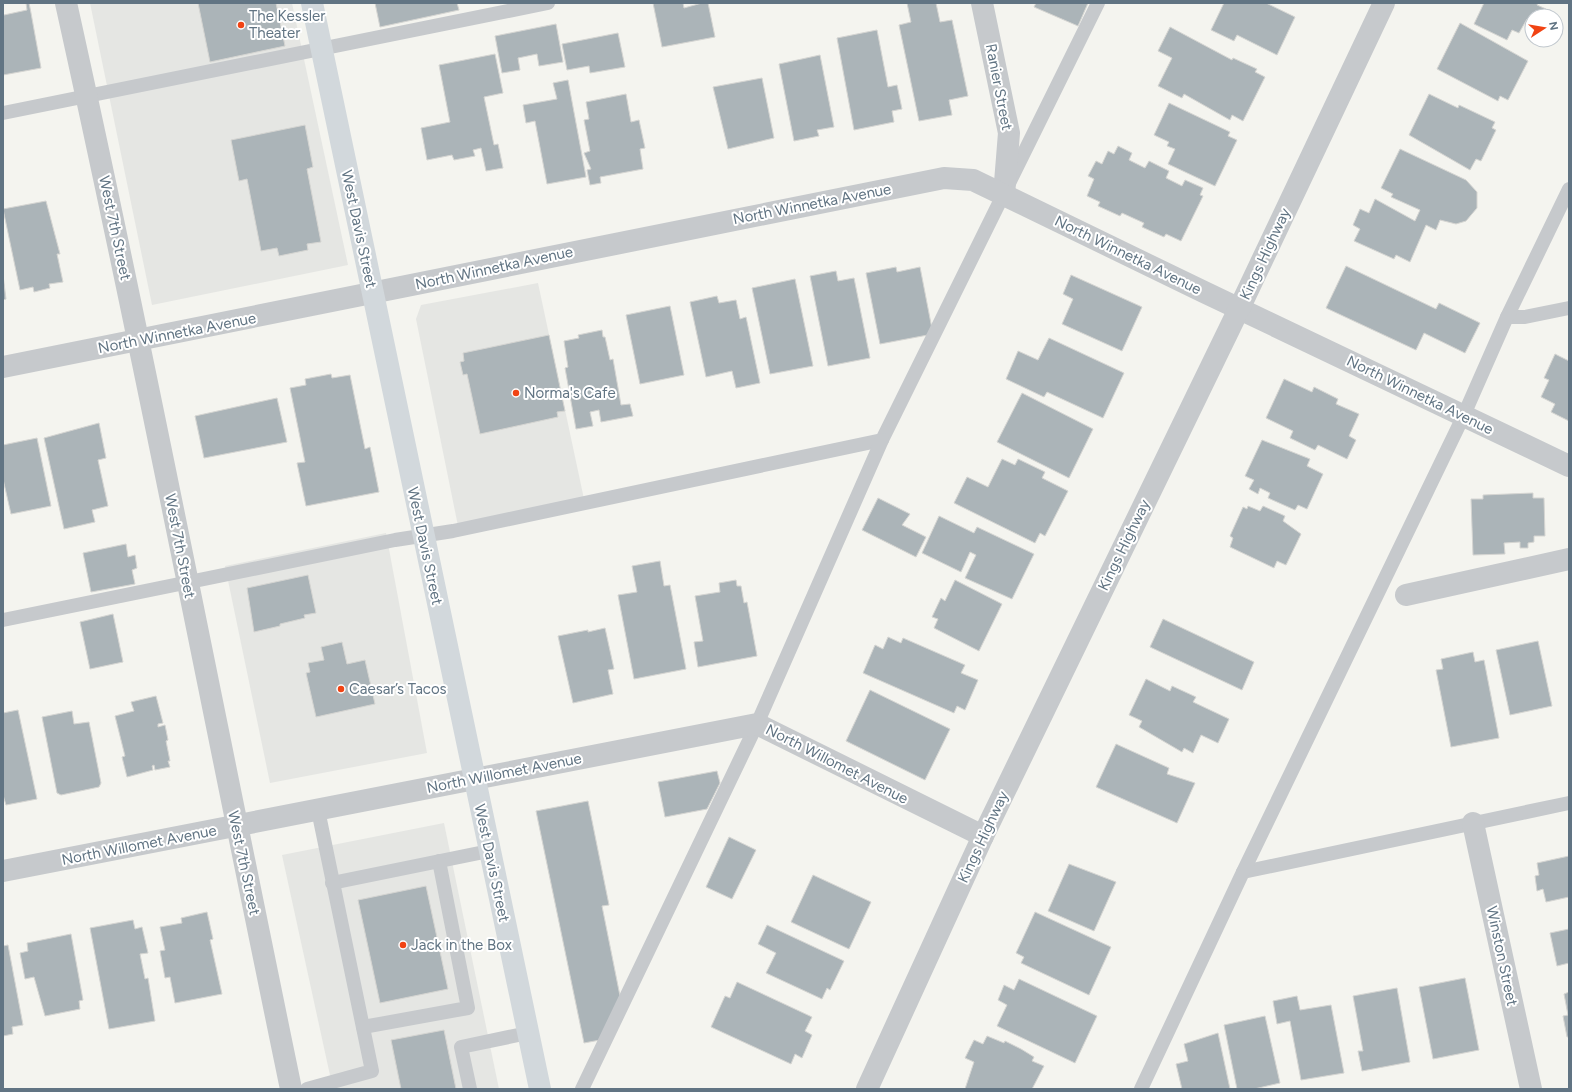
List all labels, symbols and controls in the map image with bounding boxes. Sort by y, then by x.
place label: The Kessler Theater [249,7,325,42]
north arrow [1524,8,1564,48]
marker: The Kessler Theater [236,20,246,30]
text: N [1546,21,1561,32]
street label: Ranier Street [982,42,1016,132]
street label: West Davis Street [338,168,380,290]
street label: West 7th Street [95,174,135,282]
street label: North Winnetka Avenue [731,180,893,228]
street label: Kings Highway [1236,205,1294,303]
street label: North Winnetka Avenue [1052,212,1204,298]
street label: North Winnetka Avenue [413,242,575,294]
street label: North Winnetka Avenue [96,309,258,357]
street label: North Winnetka Avenue [1344,352,1496,438]
place label: Norma's Cafe [524,384,616,402]
marker: Norma's Cafe [511,388,521,398]
street label: West Davis Street [404,485,446,607]
street label: West 7th Street [161,492,199,600]
street label: Kings Highway [1094,496,1154,594]
place label: Caesar’s Tacos [349,680,447,698]
marker: Caesar’s Tacos [336,684,346,694]
street label: North Willomet Avenue [763,720,911,808]
street label: North Willomet Avenue [425,749,583,797]
street label: Kings Highway [954,788,1012,886]
street label: West Davis Street [471,802,513,924]
street label: West 7th Street [224,809,264,917]
street label: North Willomet Avenue [60,821,218,869]
street label: Winston Street [1483,904,1521,1008]
place label: Jack in the Box [411,936,512,954]
marker: Jack in the Box [398,940,408,950]

